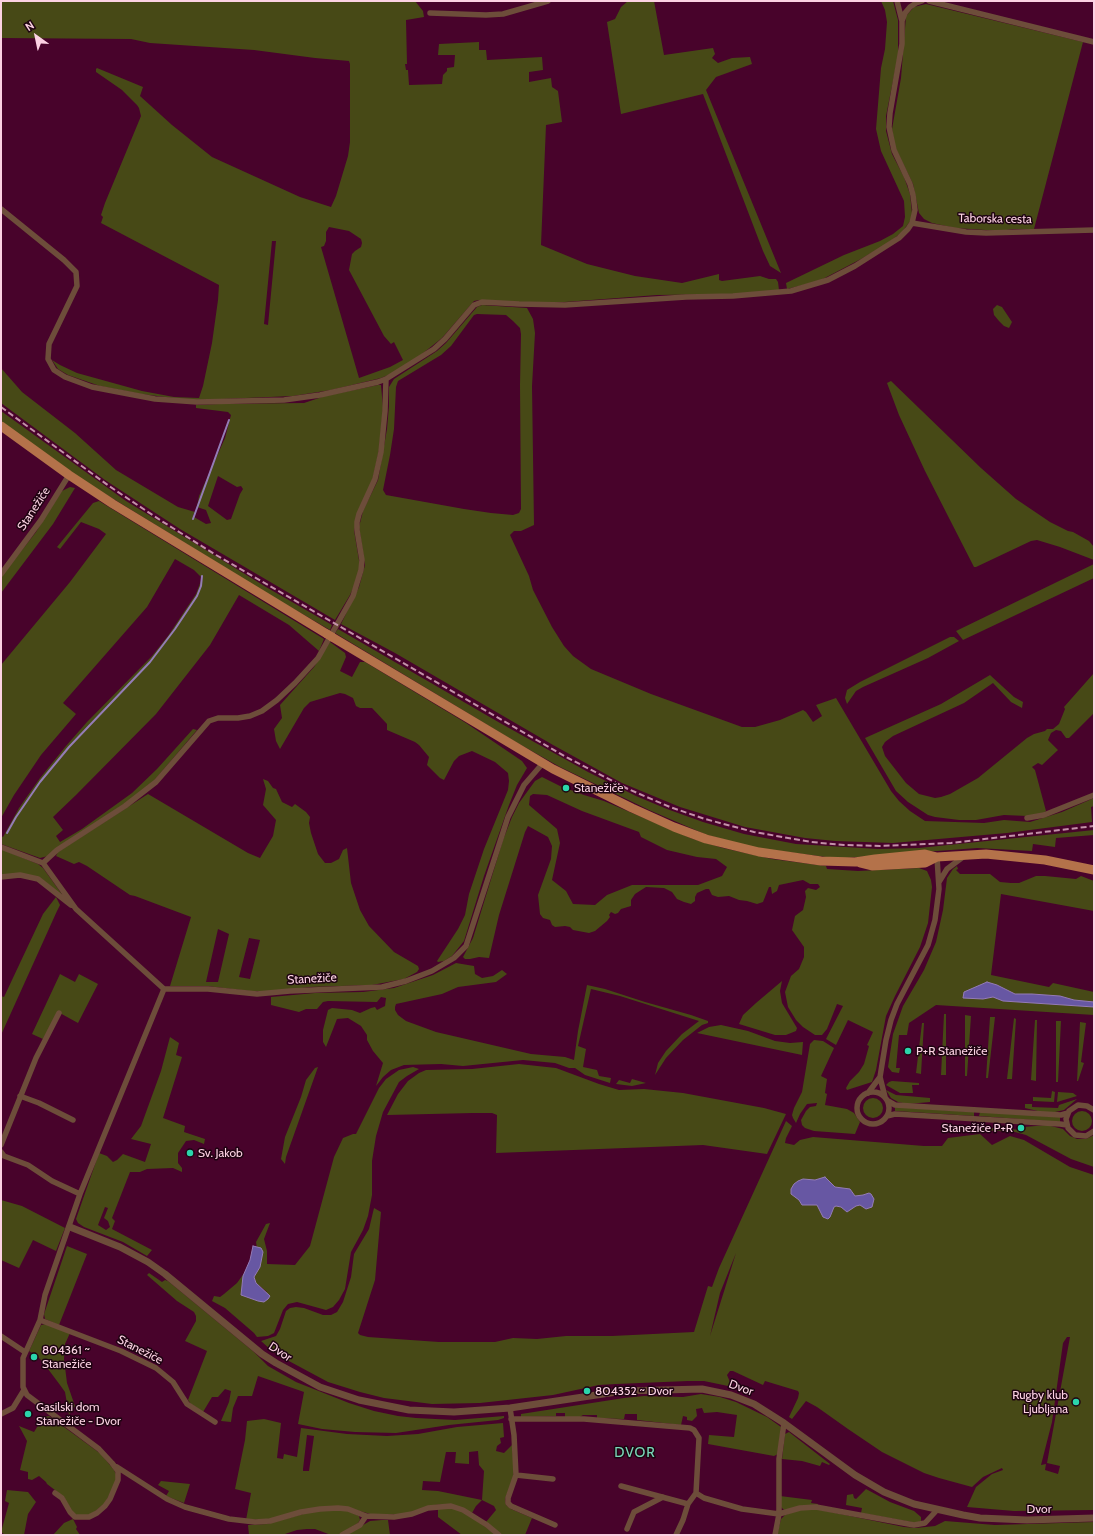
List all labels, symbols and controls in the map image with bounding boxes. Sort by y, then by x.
north arrow [16,16,56,56]
text: N [22,18,37,34]
street label: Taborska cesta [958,211,1032,227]
street label: Stanežiče [15,484,53,534]
place label: Stanežiče [574,781,623,795]
marker: Stanežiče [561,783,571,793]
street label: Stanežiče [287,971,337,987]
place label: P+R Stanežiče [916,1044,987,1058]
marker: P+R Stanežiče [903,1046,913,1056]
place label: Stanežiče P+R [942,1121,1013,1135]
marker: Stanežiče P+R [1016,1123,1026,1133]
place label: Sv. Jakob [198,1146,243,1160]
marker: Sv. Jakob [185,1148,195,1158]
street label: Stanežiče [115,1332,165,1368]
street label: Dvor [266,1339,294,1365]
place label: 804361 ~ Stanežiče [42,1343,91,1371]
marker: 804361 ~ Stanežiče [29,1352,39,1362]
street label: Dvor [727,1377,755,1399]
place label: 804352 ~ Dvor [595,1384,673,1398]
marker: 804352 ~ Dvor [582,1386,592,1396]
place label: Rugby klub Ljubljana [1012,1388,1068,1416]
marker: Rugby klub Ljubljana [1071,1397,1081,1407]
place label: Gasilski dom Stanežiče - Dvor [36,1400,121,1428]
marker: Gasilski dom Stanežiče - Dvor [23,1409,33,1419]
district label: DVOR [614,1445,656,1461]
street label: Dvor [1027,1502,1051,1516]

